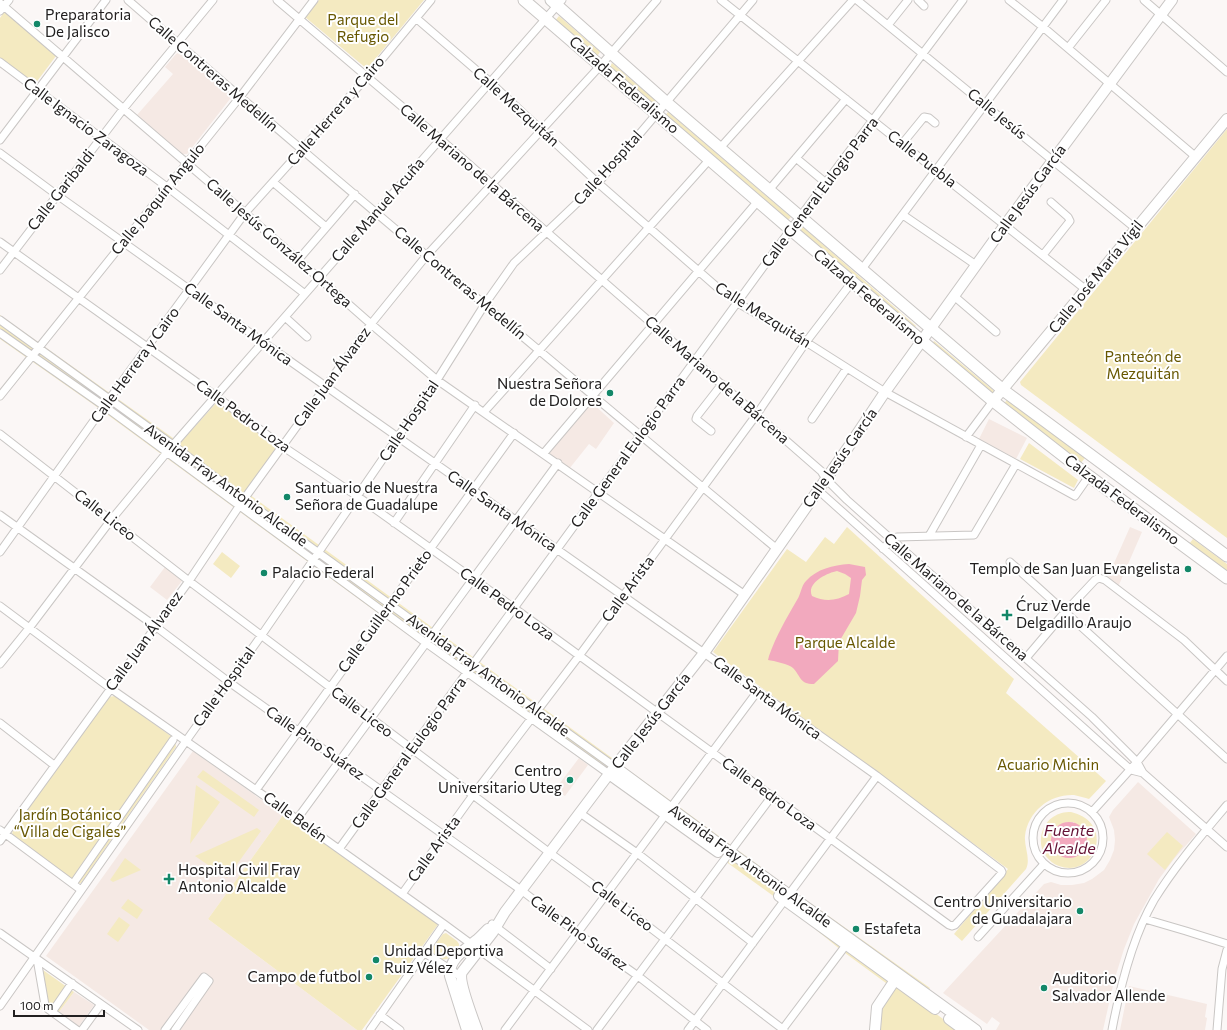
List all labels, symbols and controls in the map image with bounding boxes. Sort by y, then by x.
place label: Preparatoria De Jalisco [45,5,131,40]
park label: Parque del Refugio [327,10,399,45]
street label: Calle Contreras Medellín [145,12,282,135]
marker: Preparatoria De Jalisco [32,19,42,29]
street label: Calzada Federalismo [566,32,683,137]
street label: Calle Herrera y Cairo [283,52,388,169]
street label: Calle Mezquitán [470,63,563,150]
street label: Calle Ignacio Zaragoza [20,73,153,179]
street label: Calle Jesús [964,84,1031,143]
street label: Calle Mariano de la Bárcena [397,100,549,235]
street label: Calle General Eulogio Parra [757,113,881,270]
street label: Calle Hospital [569,126,645,208]
street label: Calle Puebla [884,126,961,191]
street label: Calle Joaquín Angulo [107,139,208,258]
street label: Calle Jesús García [985,141,1069,246]
street label: Calle Garibaldi [23,145,98,234]
street label: Calle Manuel Acuña [327,153,427,265]
street label: Calle Jesús González Ortega [203,174,356,311]
street label: Calle José María Vigil [1044,216,1146,336]
street label: Calle Contreras Medellín [391,222,530,343]
street label: Calzada Federalismo [810,244,929,348]
street label: Calle Mezquitán [712,277,815,351]
street label: Calle Santa Mónica [181,278,296,369]
street label: Calle Herrera y Cairo [86,303,182,426]
street label: Calle Mariano de la Bárcena [642,312,794,447]
street label: Calle Juan Álvarez [288,322,374,430]
park label: Panteón de Mezquitán [1105,347,1181,382]
street label: Calle General Eulogio Parra [566,372,688,531]
place label: Nuestra Señora de Dolores [497,374,602,409]
street label: Calle Pedro Loza [193,375,294,456]
street label: Calle Hospital [374,376,442,464]
marker: Nuestra Señora de Dolores [605,388,615,398]
street label: Calle Jesús García [798,404,880,511]
street label: Avenida Fray Antonio Alcalde [141,419,312,550]
street label: Calzada Federalismo [1061,450,1184,548]
street label: Calle Santa Mónica [444,466,561,555]
place label: Santuario de Nuestra Señora de Guadalupe [295,478,438,513]
street label: Calle Liceo [71,485,140,544]
marker: Santuario de Nuestra Señora de Guadalupe [282,492,292,502]
street label: Calle Mariano de la Bárcena [881,529,1033,664]
street label: Calle Guillermo Prieto [333,545,435,676]
street label: Calle Arista [597,552,657,625]
place label: Templo de San Juan Evangelista [969,559,1180,577]
place label: Palacio Federal [272,563,374,581]
street label: Calle Pedro Loza [457,563,558,644]
marker: Templo de San Juan Evangelista [1183,564,1193,574]
marker: Palacio Federal [259,568,269,578]
street label: Calle Juan Álvarez [100,586,186,694]
place label: Ćruz Verde Delgadillo Araujo [1016,595,1132,631]
street label: Avenida Fray Antonio Alcalde [403,609,574,740]
marker: Ćruz Verde Delgadillo Araujo [1001,609,1013,621]
park label: Parque Alcalde [795,633,895,651]
street label: Calle Hospital [188,643,258,730]
street label: Calle Santa Mónica [710,652,825,743]
street label: Calle Jesús García [607,669,693,772]
street label: Calle General Eulogio Parra [347,673,469,832]
street label: Calle Liceo [328,682,397,740]
street label: Calle Pino Suárez [263,701,368,783]
street label: Calle Pedro Loza [719,753,820,834]
park label: Acuario Michin [997,755,1099,773]
place label: Centro Universitario Uteg [438,761,562,796]
marker: Centro Universitario Uteg [565,775,575,785]
street label: Calle Belén [260,787,331,845]
street label: Avenida Fray Antonio Alcalde [665,800,836,931]
park label: Jardín Botánico “Villa de Cigales” [14,805,126,840]
street label: Calle Arista [403,812,463,885]
water label: Fuente Alcalde [1041,820,1096,857]
place label: Hospital Civil Fray Antonio Alcalde [178,860,301,895]
marker: Hospital Civil Fray Antonio Alcalde [163,873,175,885]
street label: Calle Liceo [588,876,657,934]
street label: Calle Pino Suárez [527,891,632,974]
place label: Centro Universitario de Guadalajara [934,892,1072,927]
marker: Centro Universitario de Guadalajara [1075,906,1085,916]
place label: Estafeta [864,919,921,937]
marker: Estafeta [851,924,861,934]
place label: Unidad Deportiva Ruiz Vélez [384,941,504,976]
marker: Unidad Deportiva Ruiz Vélez [371,955,381,965]
place label: Campo de futbol [248,967,361,985]
place label: Auditorio Salvador Allende [1052,969,1165,1004]
marker: Campo de futbol [364,972,374,982]
marker: Auditorio Salvador Allende [1039,983,1049,993]
scale bar [14,992,104,1018]
text: 100 m [20,998,54,1012]

